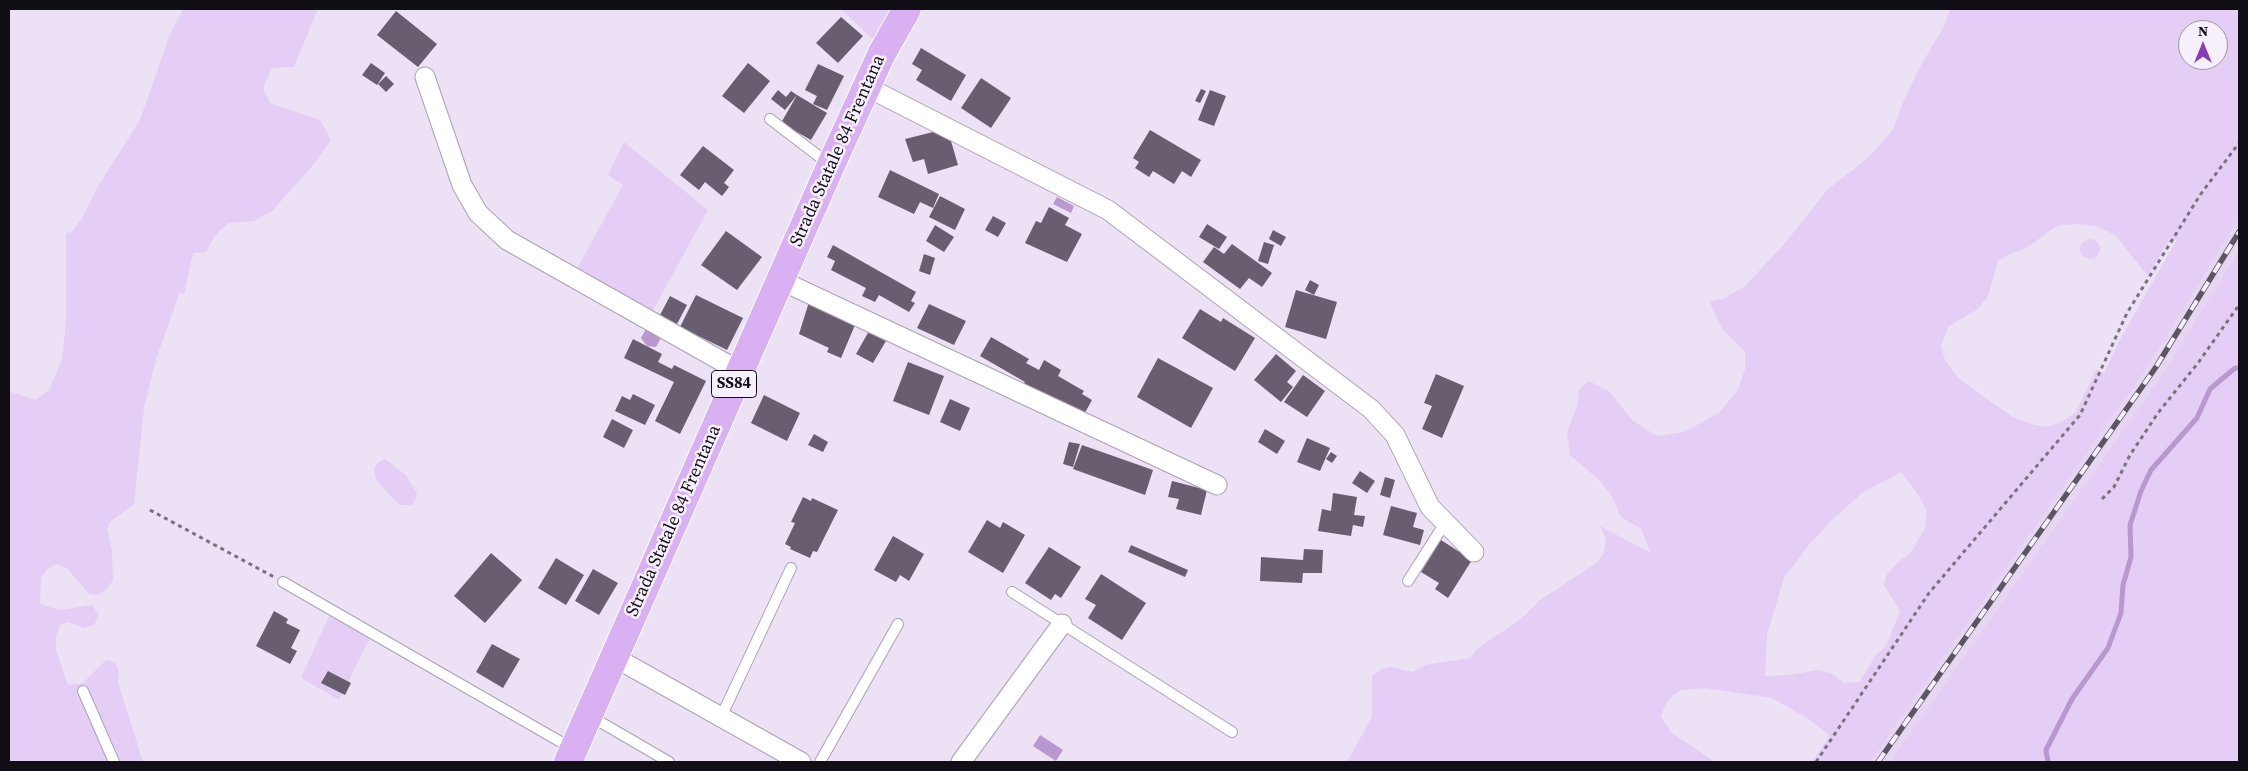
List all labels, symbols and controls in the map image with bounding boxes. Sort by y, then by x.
north arrow [2178,20,2228,70]
text: N [2198,21,2208,41]
street label: Strada Statale 84 Frentana [786,52,890,250]
road number: SS84 [712,370,756,398]
street label: Strada Statale 84 Frentana [622,422,726,620]

